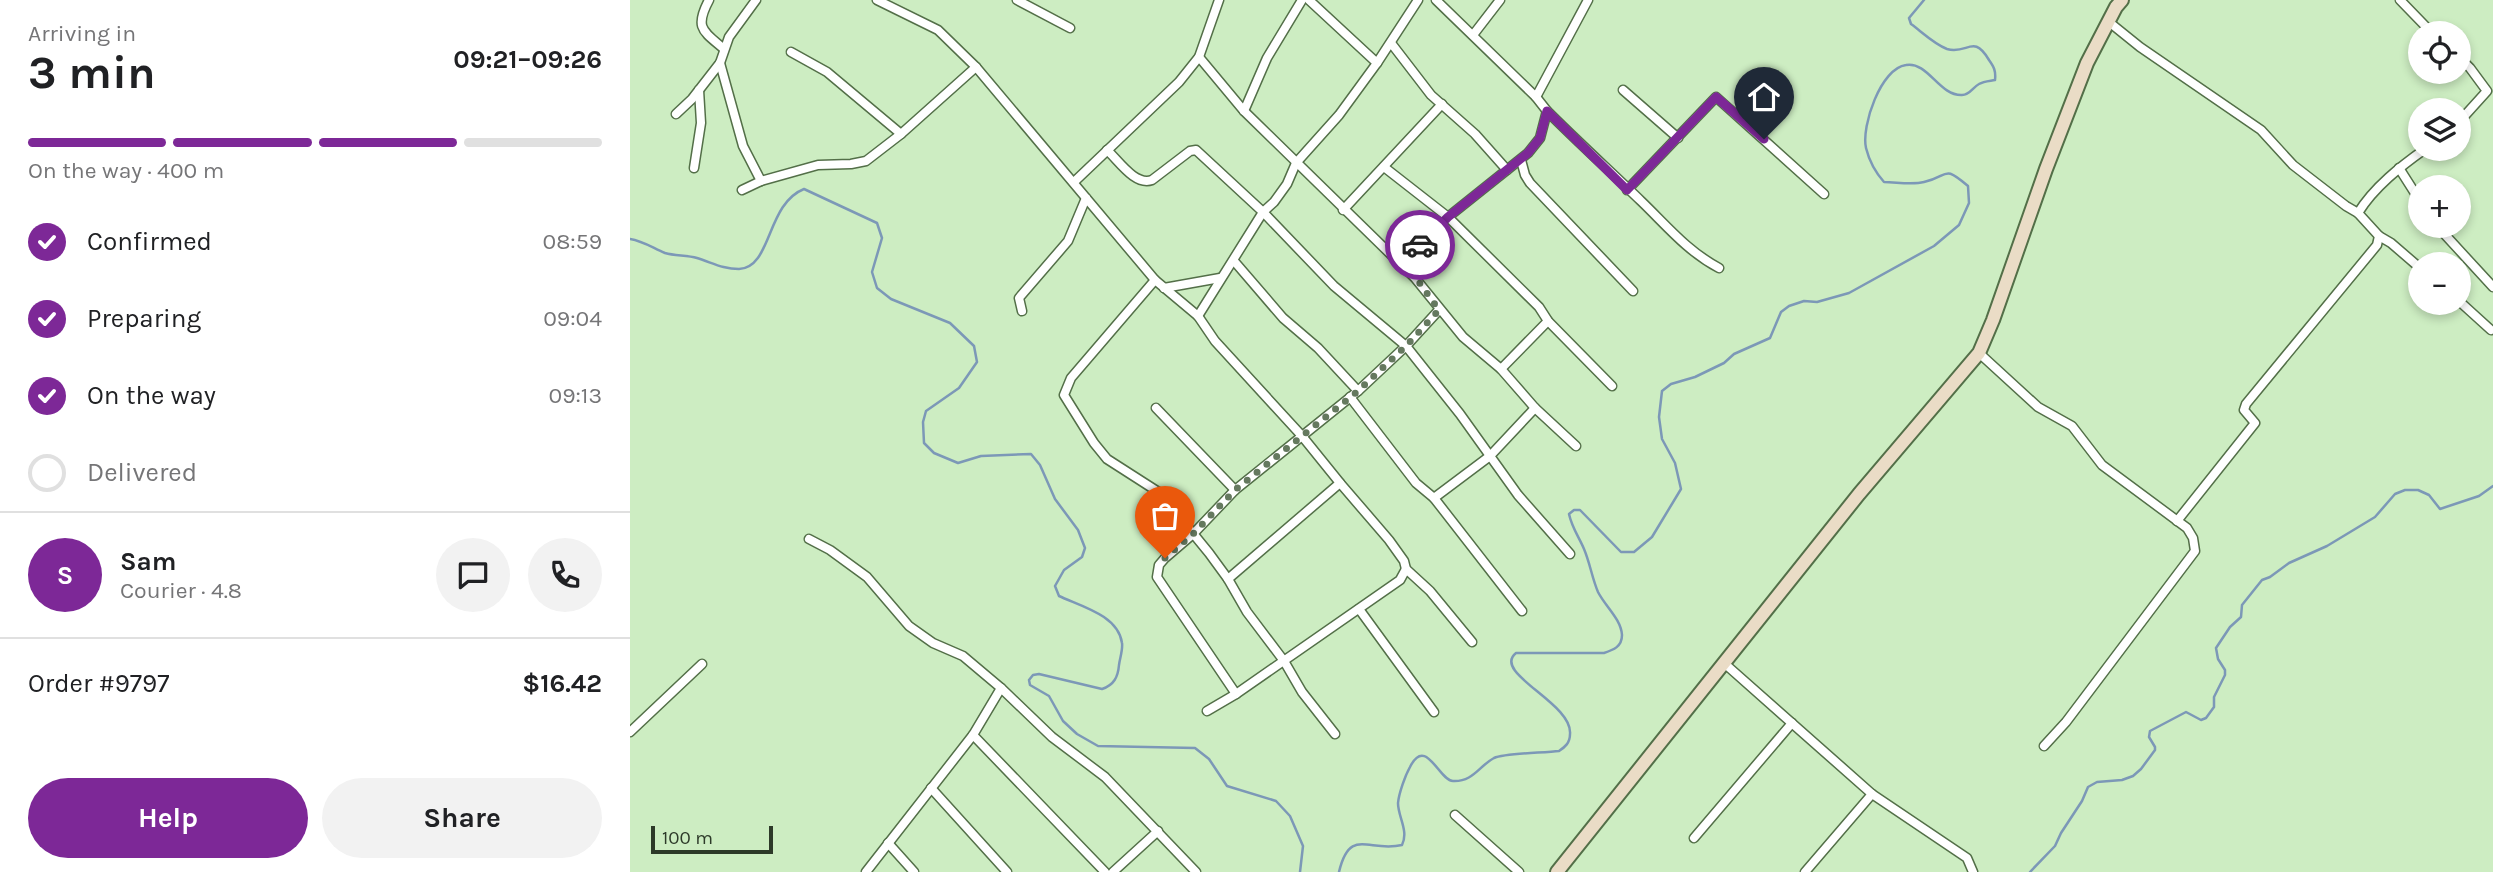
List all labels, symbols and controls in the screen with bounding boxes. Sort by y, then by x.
text: Arriving in [28,20,136,47]
map controls [2408,21,2471,315]
button: locate [2408,21,2471,84]
text: 09:21–09:26 [453,44,602,75]
text: 3 min [28,46,156,100]
pin [1734,67,1794,139]
icon: home [1745,78,1783,116]
button: layers [2408,98,2471,161]
text: On the way · 400 m [28,157,224,184]
button: + [2408,175,2471,238]
courier [1385,210,1455,280]
icon: check [28,223,66,261]
text: Confirmed [87,226,212,257]
icon: car [1401,226,1439,264]
text: 08:59 [543,228,602,255]
button: − [2408,252,2471,315]
icon: check [28,300,66,338]
text: Preparing [87,303,201,334]
text: 09:04 [543,305,602,332]
icon: check [28,377,66,415]
text: On the way [87,380,216,411]
text: 09:13 [549,382,602,409]
text: Delivered [87,457,197,488]
pin [1135,486,1195,558]
icon: bag [1146,497,1184,535]
button: chat [436,538,510,612]
button: phone [528,538,602,612]
text: Sam [120,546,176,577]
text: S [57,560,73,591]
text: Courier · 4.8 [120,577,242,604]
text: Order #9797 [28,668,169,699]
text: $16.42 [522,668,602,699]
button: Help [28,778,308,858]
button: Share [322,778,602,858]
scale bar [651,823,774,855]
text: 100 m [662,827,713,849]

